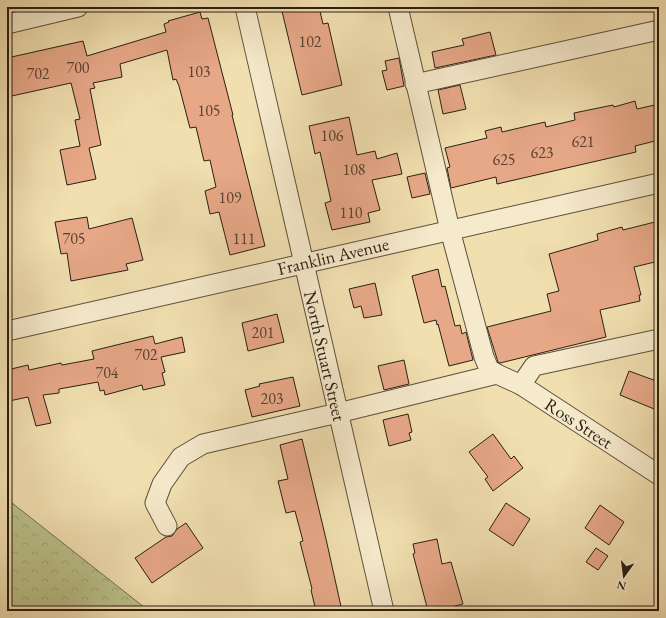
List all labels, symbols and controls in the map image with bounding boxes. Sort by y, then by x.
house number: 102 [298,31,322,52]
house number: 700 [66,57,90,78]
house number: 103 [187,61,211,82]
house number: 702 [26,63,50,84]
house number: 105 [197,100,221,121]
house number: 106 [320,125,344,146]
house number: 621 [571,131,595,152]
house number: 623 [530,142,554,163]
house number: 625 [492,149,516,170]
house number: 108 [342,159,366,180]
house number: 109 [218,187,242,208]
house number: 110 [339,202,363,223]
house number: 705 [62,228,86,249]
house number: 111 [232,228,256,249]
street label: Franklin Avenue [275,232,391,280]
street label: North Stuart Street [299,289,351,424]
house number: 201 [251,322,275,343]
house number: 702 [134,344,158,365]
house number: 704 [95,362,119,383]
house number: 203 [260,388,284,409]
street label: Ross Street [541,393,618,454]
north arrow [604,556,644,596]
text: N [615,578,628,594]

